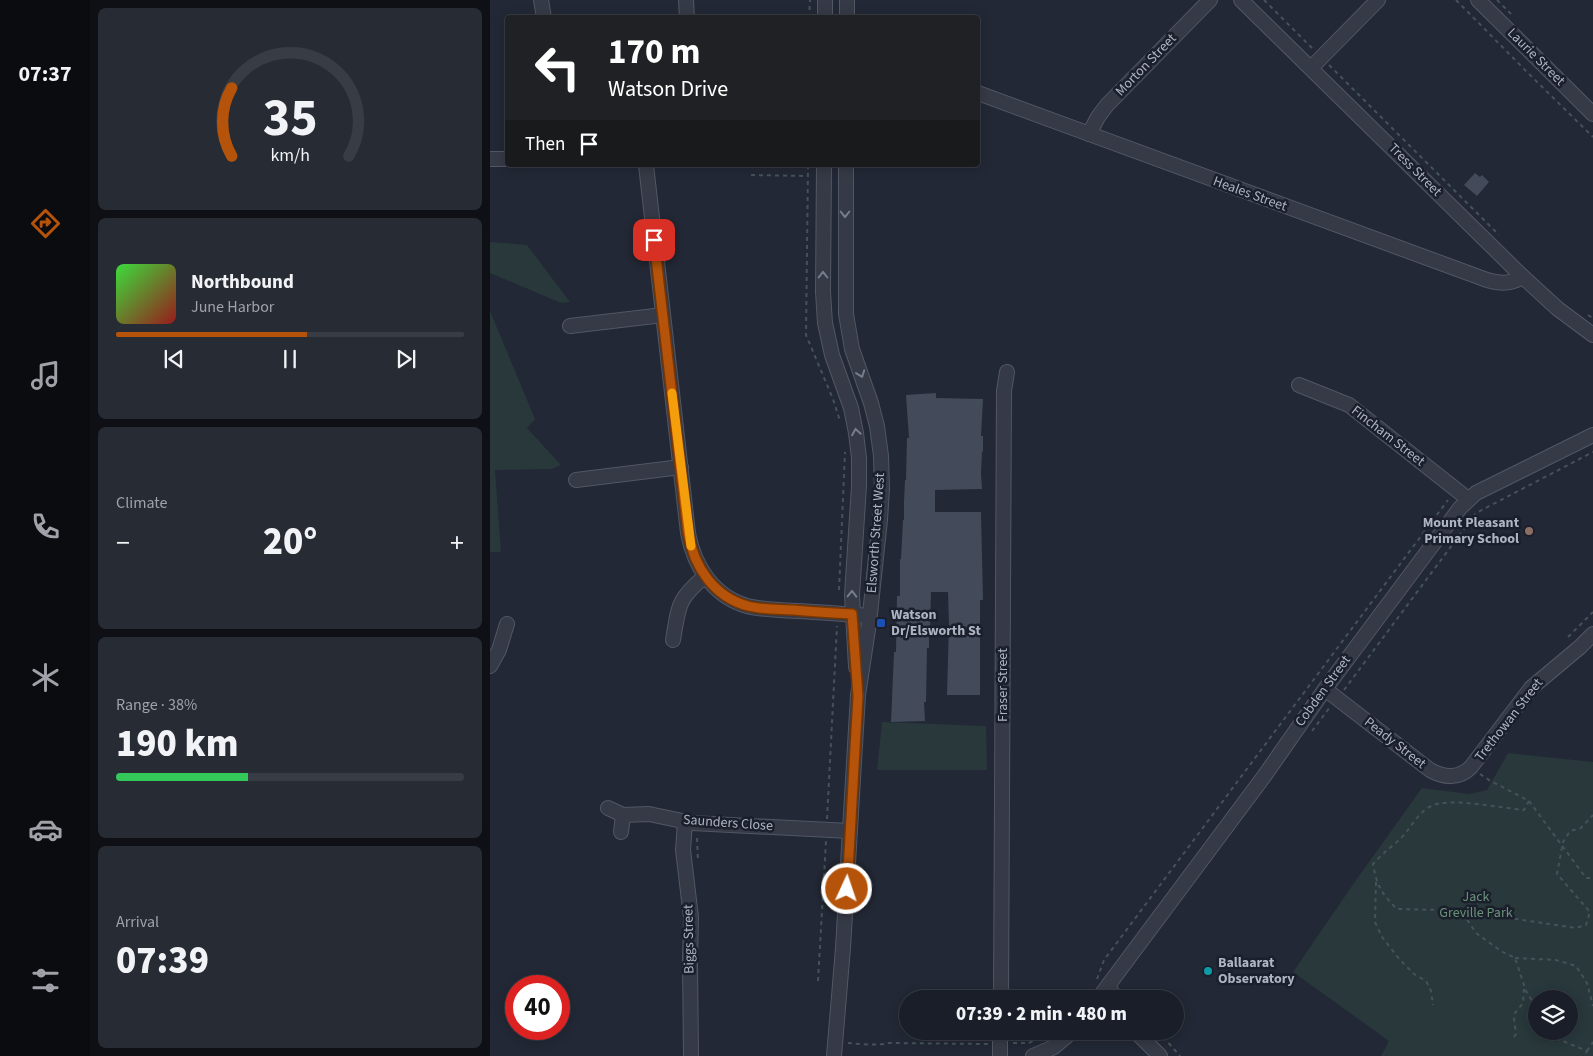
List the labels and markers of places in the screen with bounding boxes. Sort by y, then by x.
pin [633,219,675,261]
place label: Mount Pleasant Primary School [1423,513,1520,549]
marker: Mount Pleasant Primary School [1523,525,1535,537]
place label: Watson Dr/Elsworth St [891,605,981,641]
marker: Watson Dr/Elsworth St [875,617,887,629]
place label: Ballaarat Observatory [1218,953,1295,989]
marker: Ballaarat Observatory [1202,965,1214,977]

